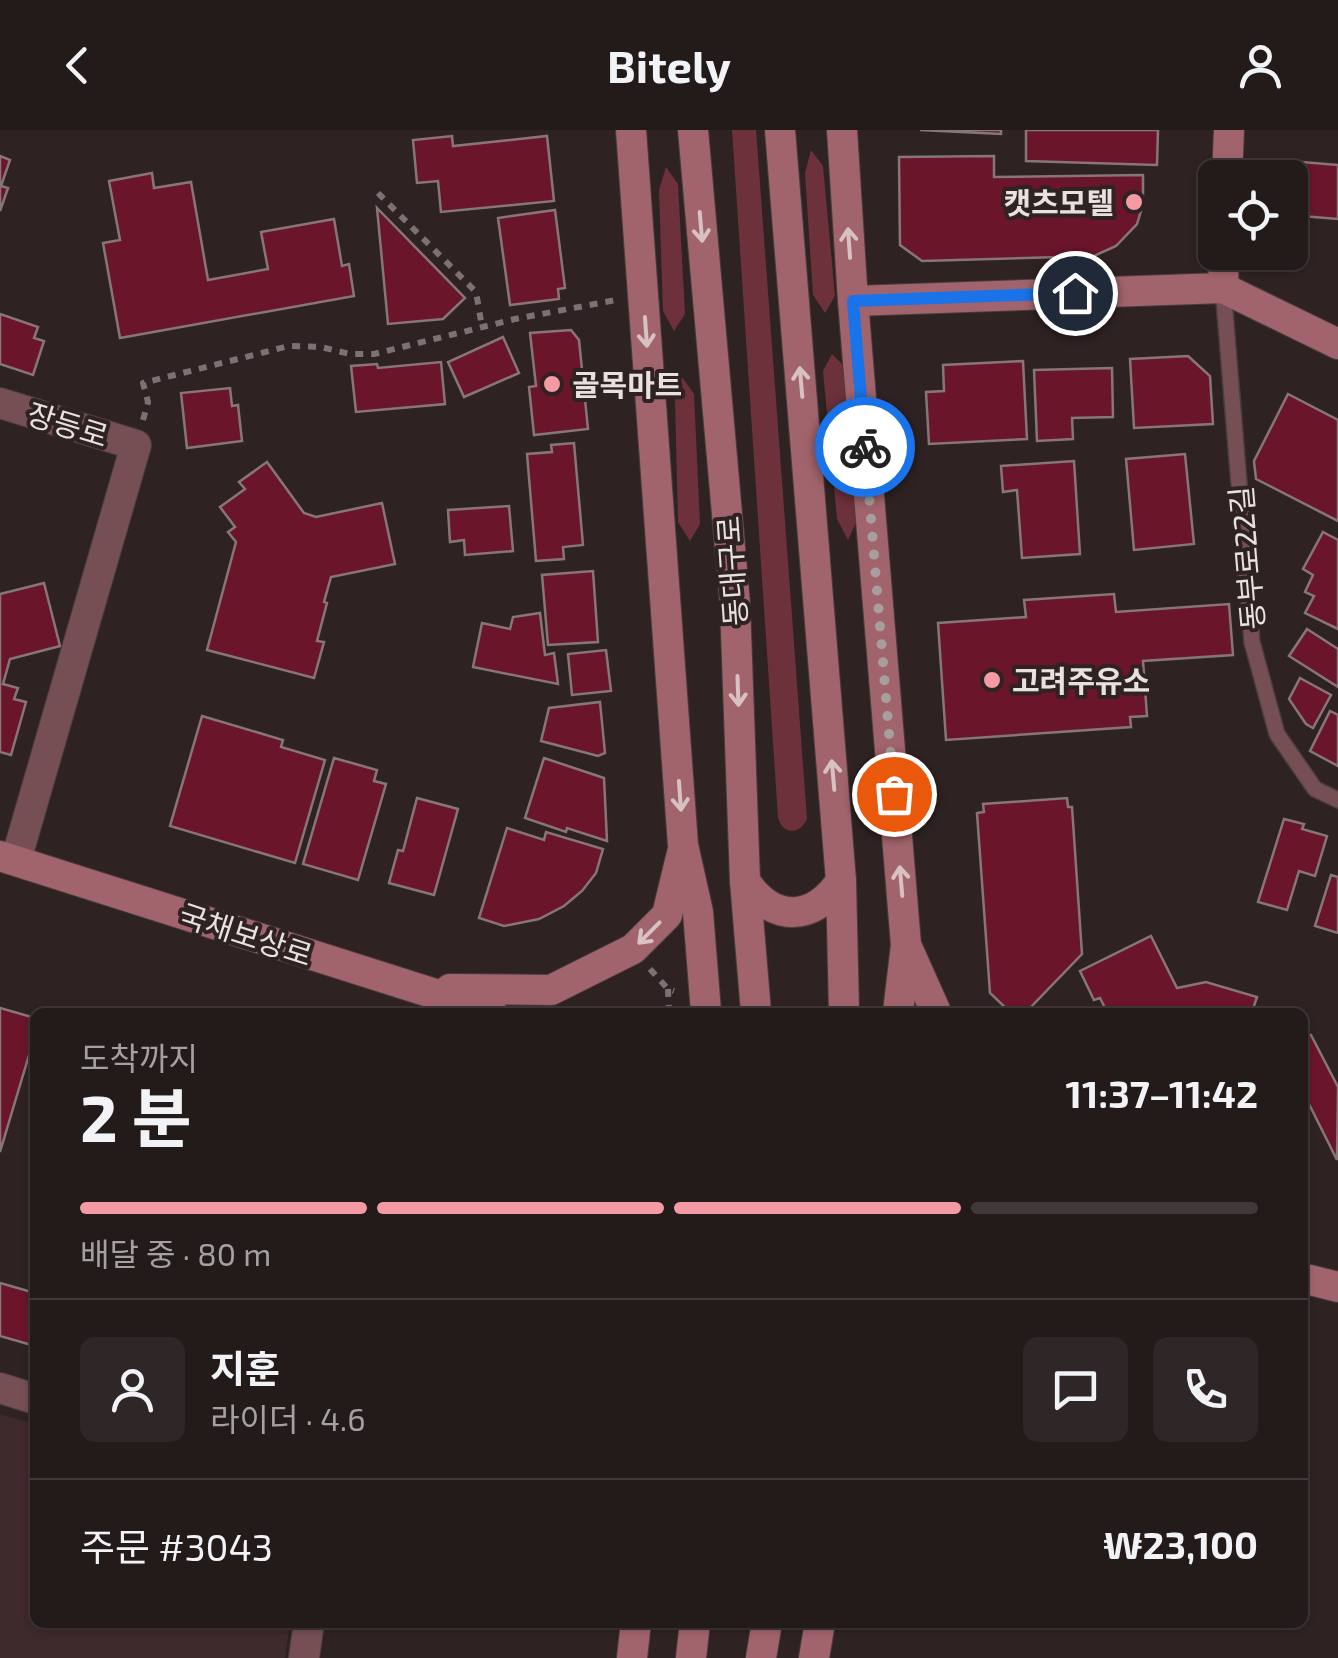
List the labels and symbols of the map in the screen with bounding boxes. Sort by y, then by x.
place label: 캣츠모텔 [1004,184,1114,220]
marker: 캣츠모텔 [1123,191,1145,213]
one-way arrow [692,211,711,243]
one-way arrow [839,227,858,259]
pin [1033,251,1118,336]
one-way arrow [636,315,655,347]
place label: 골목마트 [572,366,682,402]
one-way arrow [792,366,811,398]
marker: 골목마트 [541,373,563,395]
street label: 장등로 [23,395,113,453]
courier [815,397,915,497]
street label: 동부로22길 [1222,485,1270,631]
street label: 동대구로 [709,515,753,627]
place label: 고려주유소 [1012,662,1150,698]
marker: 고려주유소 [981,669,1003,691]
one-way arrow [729,674,748,706]
pin [852,752,937,837]
one-way arrow [823,760,842,792]
one-way arrow [671,779,690,811]
one-way arrow [891,865,910,897]
street label: 국채보상로 [175,896,317,972]
one-way arrow [637,921,661,945]

